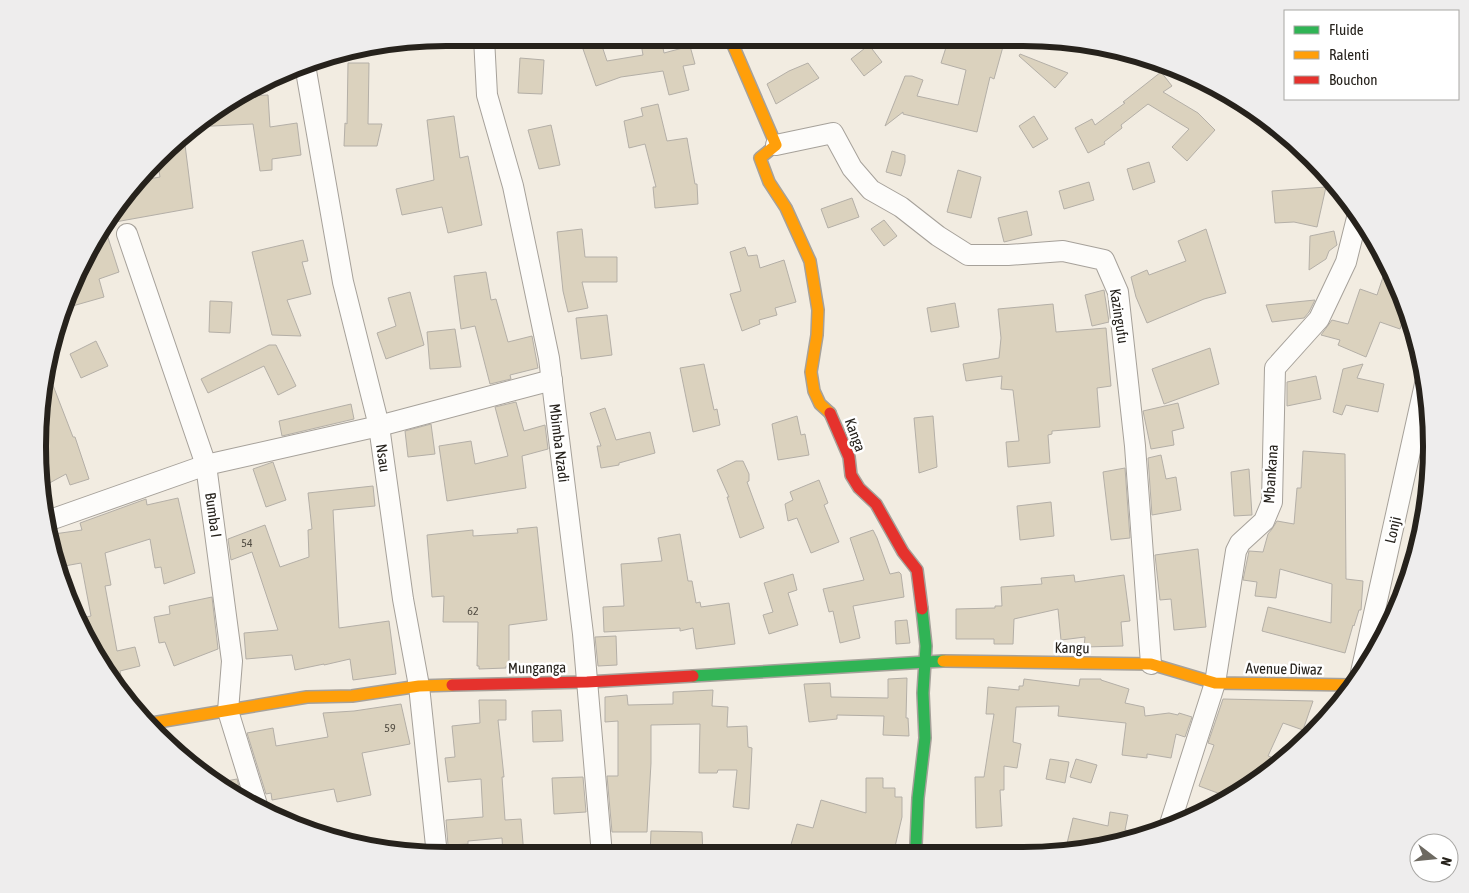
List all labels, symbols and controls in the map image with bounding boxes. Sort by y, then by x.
legend [1284,10,1459,100]
text: Fluide [1329,21,1364,38]
text: Ralenti [1329,46,1369,63]
text: Bouchon [1329,71,1378,88]
street label: Kazingufu [1107,287,1132,345]
street label: Mbimba Nzadi [546,403,573,483]
street label: Kanga [842,416,869,454]
street label: Nsau [373,443,394,473]
street label: Mbankana [1260,444,1281,504]
street label: Bumba I [202,491,225,538]
street label: Lonji [1381,515,1404,545]
house number: 54 [241,536,253,550]
house number: 62 [467,604,479,618]
street label: Kangu [1054,639,1090,656]
street label: Munganga [508,658,566,677]
street label: Avenue Diwaz [1246,659,1323,678]
house number: 59 [384,721,396,735]
north arrow [1409,833,1459,883]
text: N [1438,855,1455,868]

